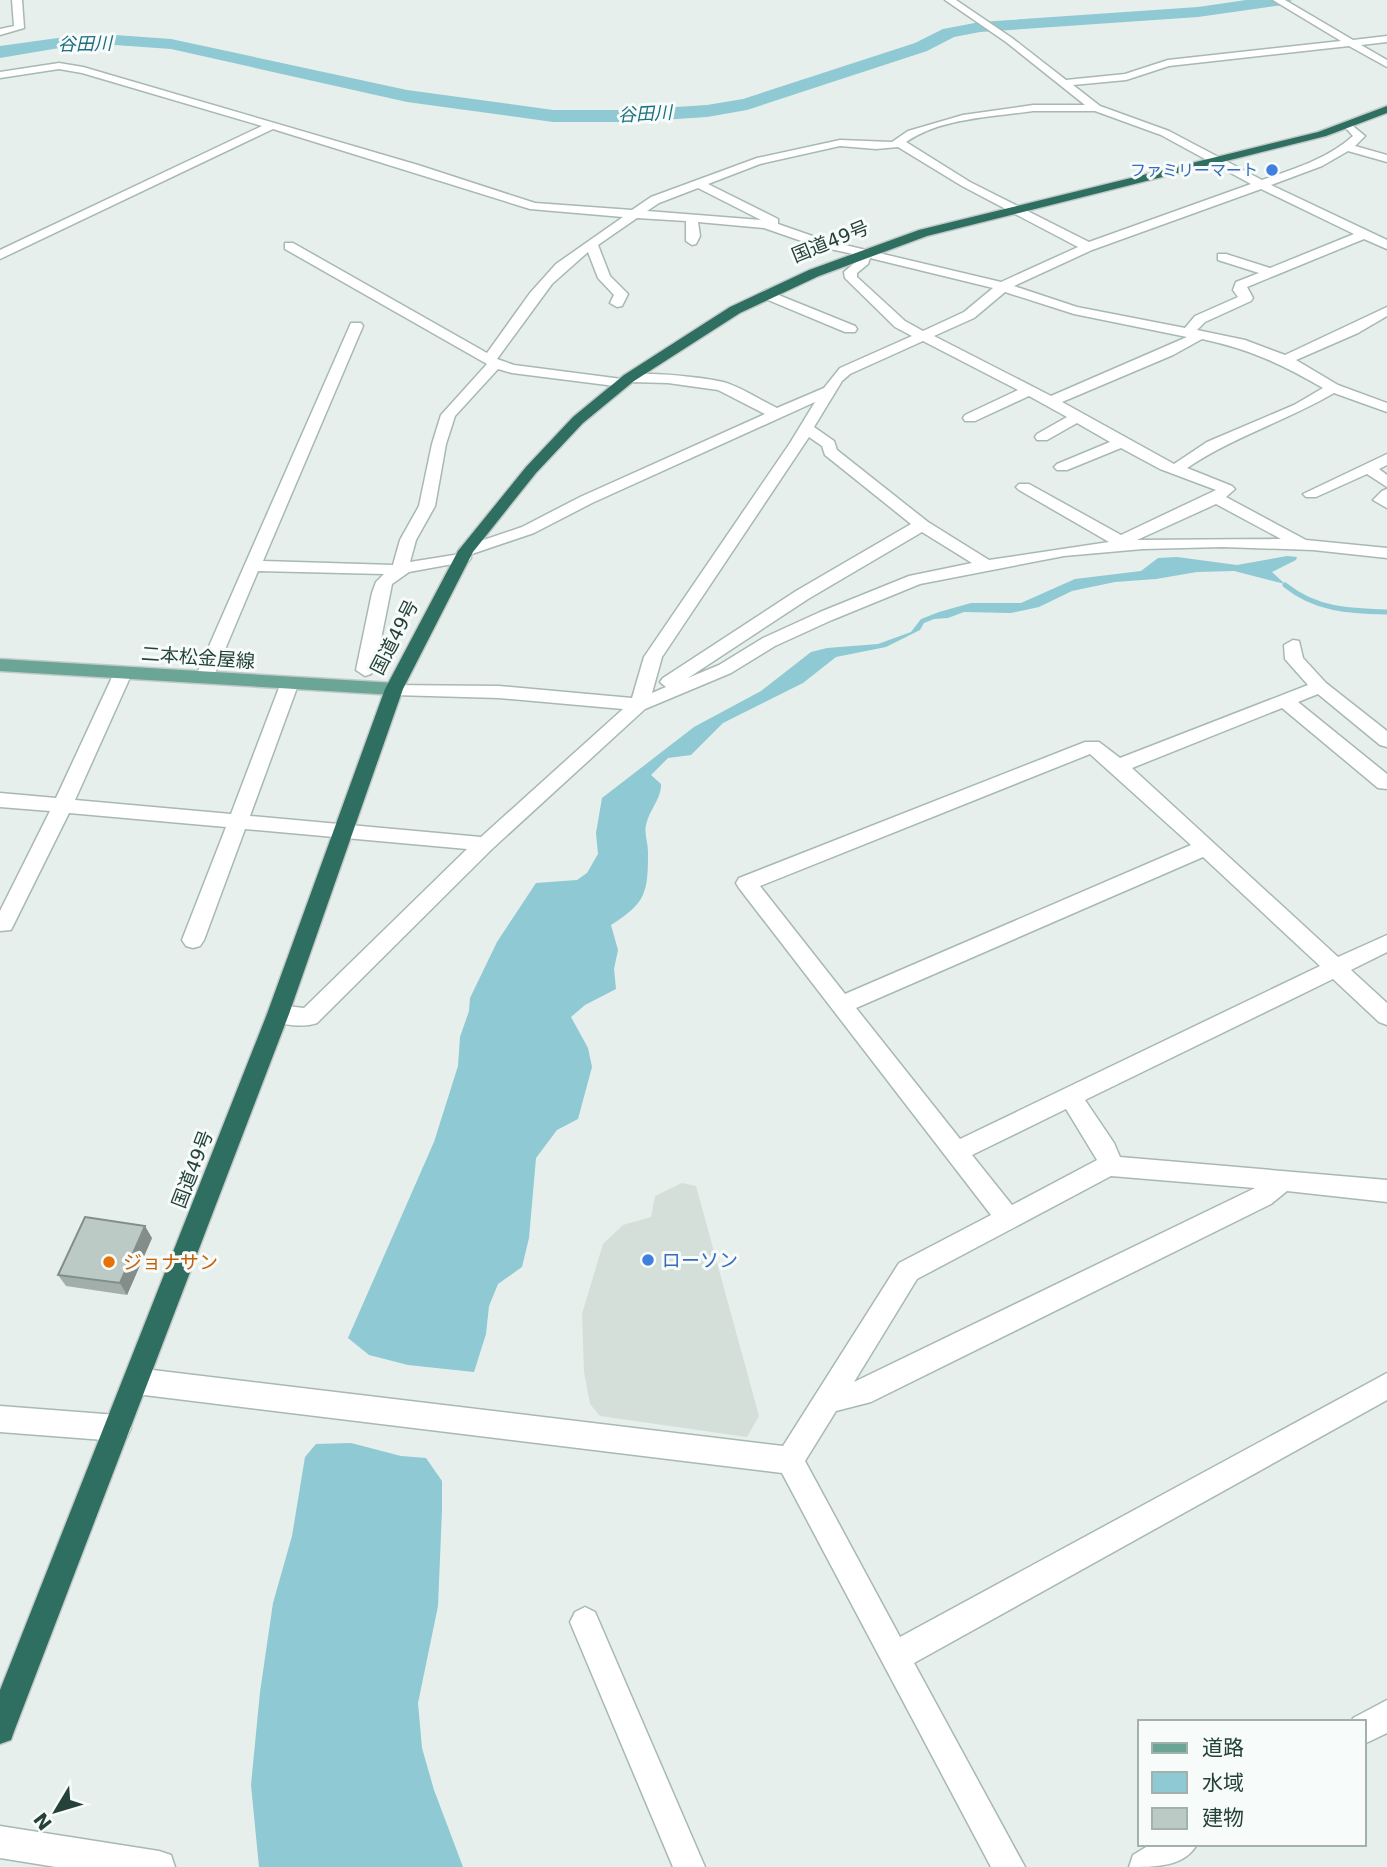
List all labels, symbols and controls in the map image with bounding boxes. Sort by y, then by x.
water label: 谷田川 [58,32,114,54]
water label: 谷田川 [617,101,674,125]
place label: ファミリーマート [1130,161,1258,180]
marker: ファミリーマート [1264,162,1280,178]
street label: 国道49号 [788,216,872,266]
street label: 国道49号 [366,596,422,678]
street label: 二本松金屋線 [140,642,256,672]
street label: 国道49号 [167,1127,217,1211]
place label: ローソン [662,1249,738,1271]
place label: ジョナサン [123,1251,218,1273]
marker: ローソン [640,1252,656,1268]
marker: ジョナサン [101,1254,117,1270]
legend [1138,1720,1366,1846]
text: 道路 [1202,1736,1244,1760]
text: 水域 [1202,1771,1244,1795]
north arrow [21,1776,91,1846]
text: 建物 [1202,1806,1244,1830]
text: N [29,1808,56,1835]

